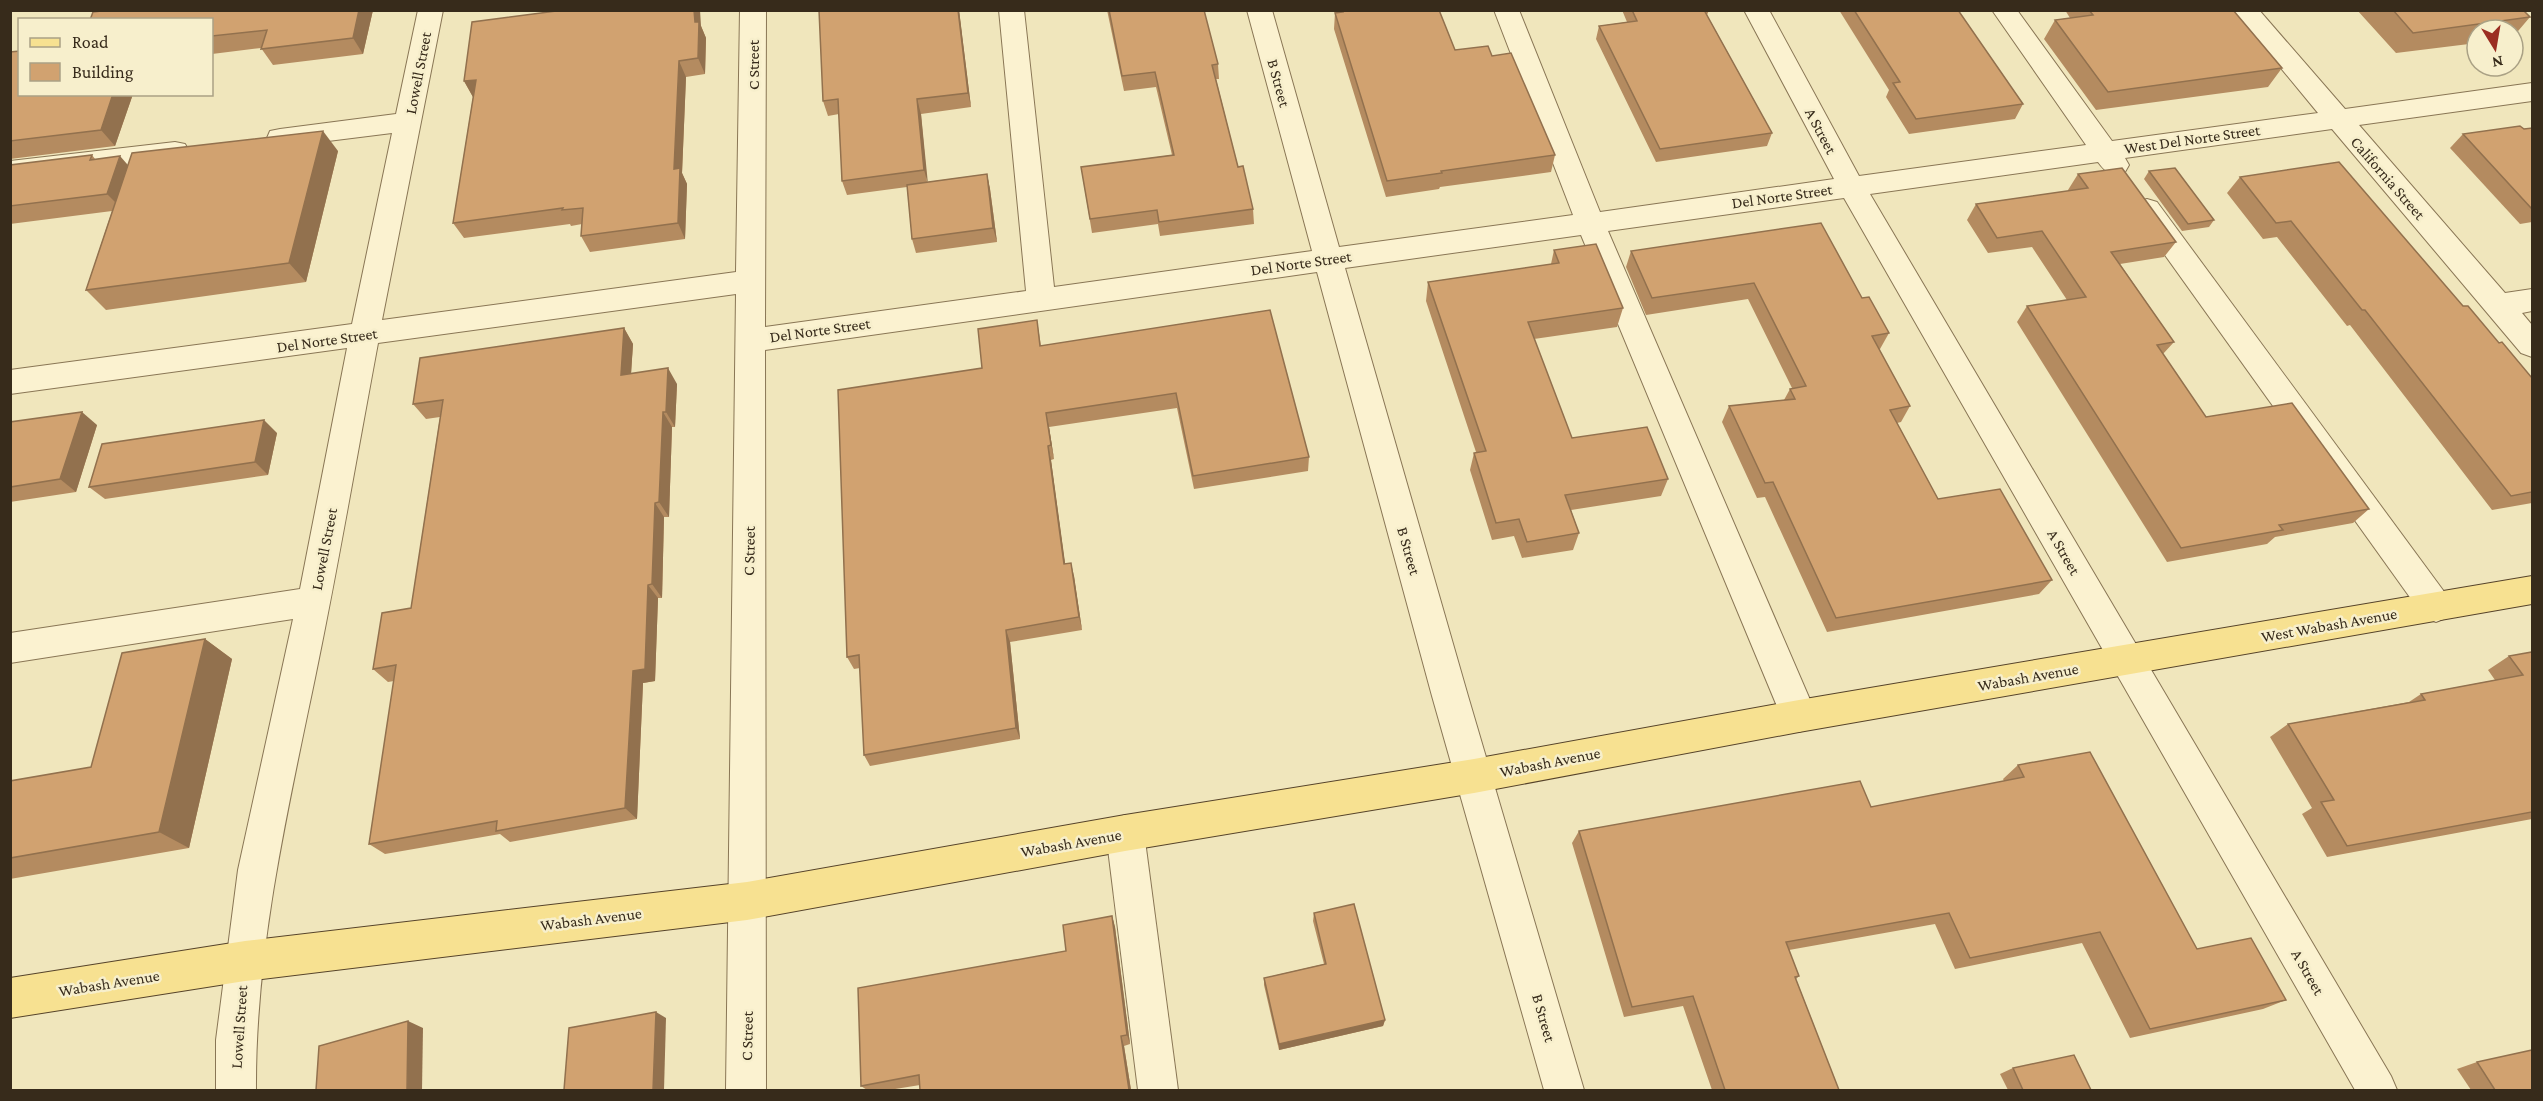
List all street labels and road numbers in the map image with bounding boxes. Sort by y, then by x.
street label: Lowell Street [402,30,434,116]
street label: C Street [745,39,762,90]
street label: B Street [1264,57,1294,110]
street label: A Street [1802,105,1840,157]
street label: West Del Norte Street [2123,121,2262,157]
street label: California Street [2347,133,2429,223]
street label: Del Norte Street [1730,180,1834,211]
street label: Del Norte Street [1249,247,1353,278]
street label: Del Norte Street [768,314,872,345]
street label: Del Norte Street [275,324,379,355]
street label: Lowell Street [308,506,340,592]
street label: C Street [740,525,758,576]
street label: B Street [1394,525,1424,578]
street label: A Street [2044,526,2084,578]
street label: West Wabash Avenue [2260,605,2398,645]
street label: Wabash Avenue [1976,660,2080,694]
street label: Wabash Avenue [1498,744,1602,780]
street label: Wabash Avenue [1019,826,1123,860]
street label: Wabash Avenue [539,904,643,934]
street label: A Street [2288,946,2328,998]
street label: Wabash Avenue [57,967,161,999]
street label: Lowell Street [228,984,250,1069]
street label: B Street [1529,992,1559,1045]
street label: C Street [738,1010,756,1061]

